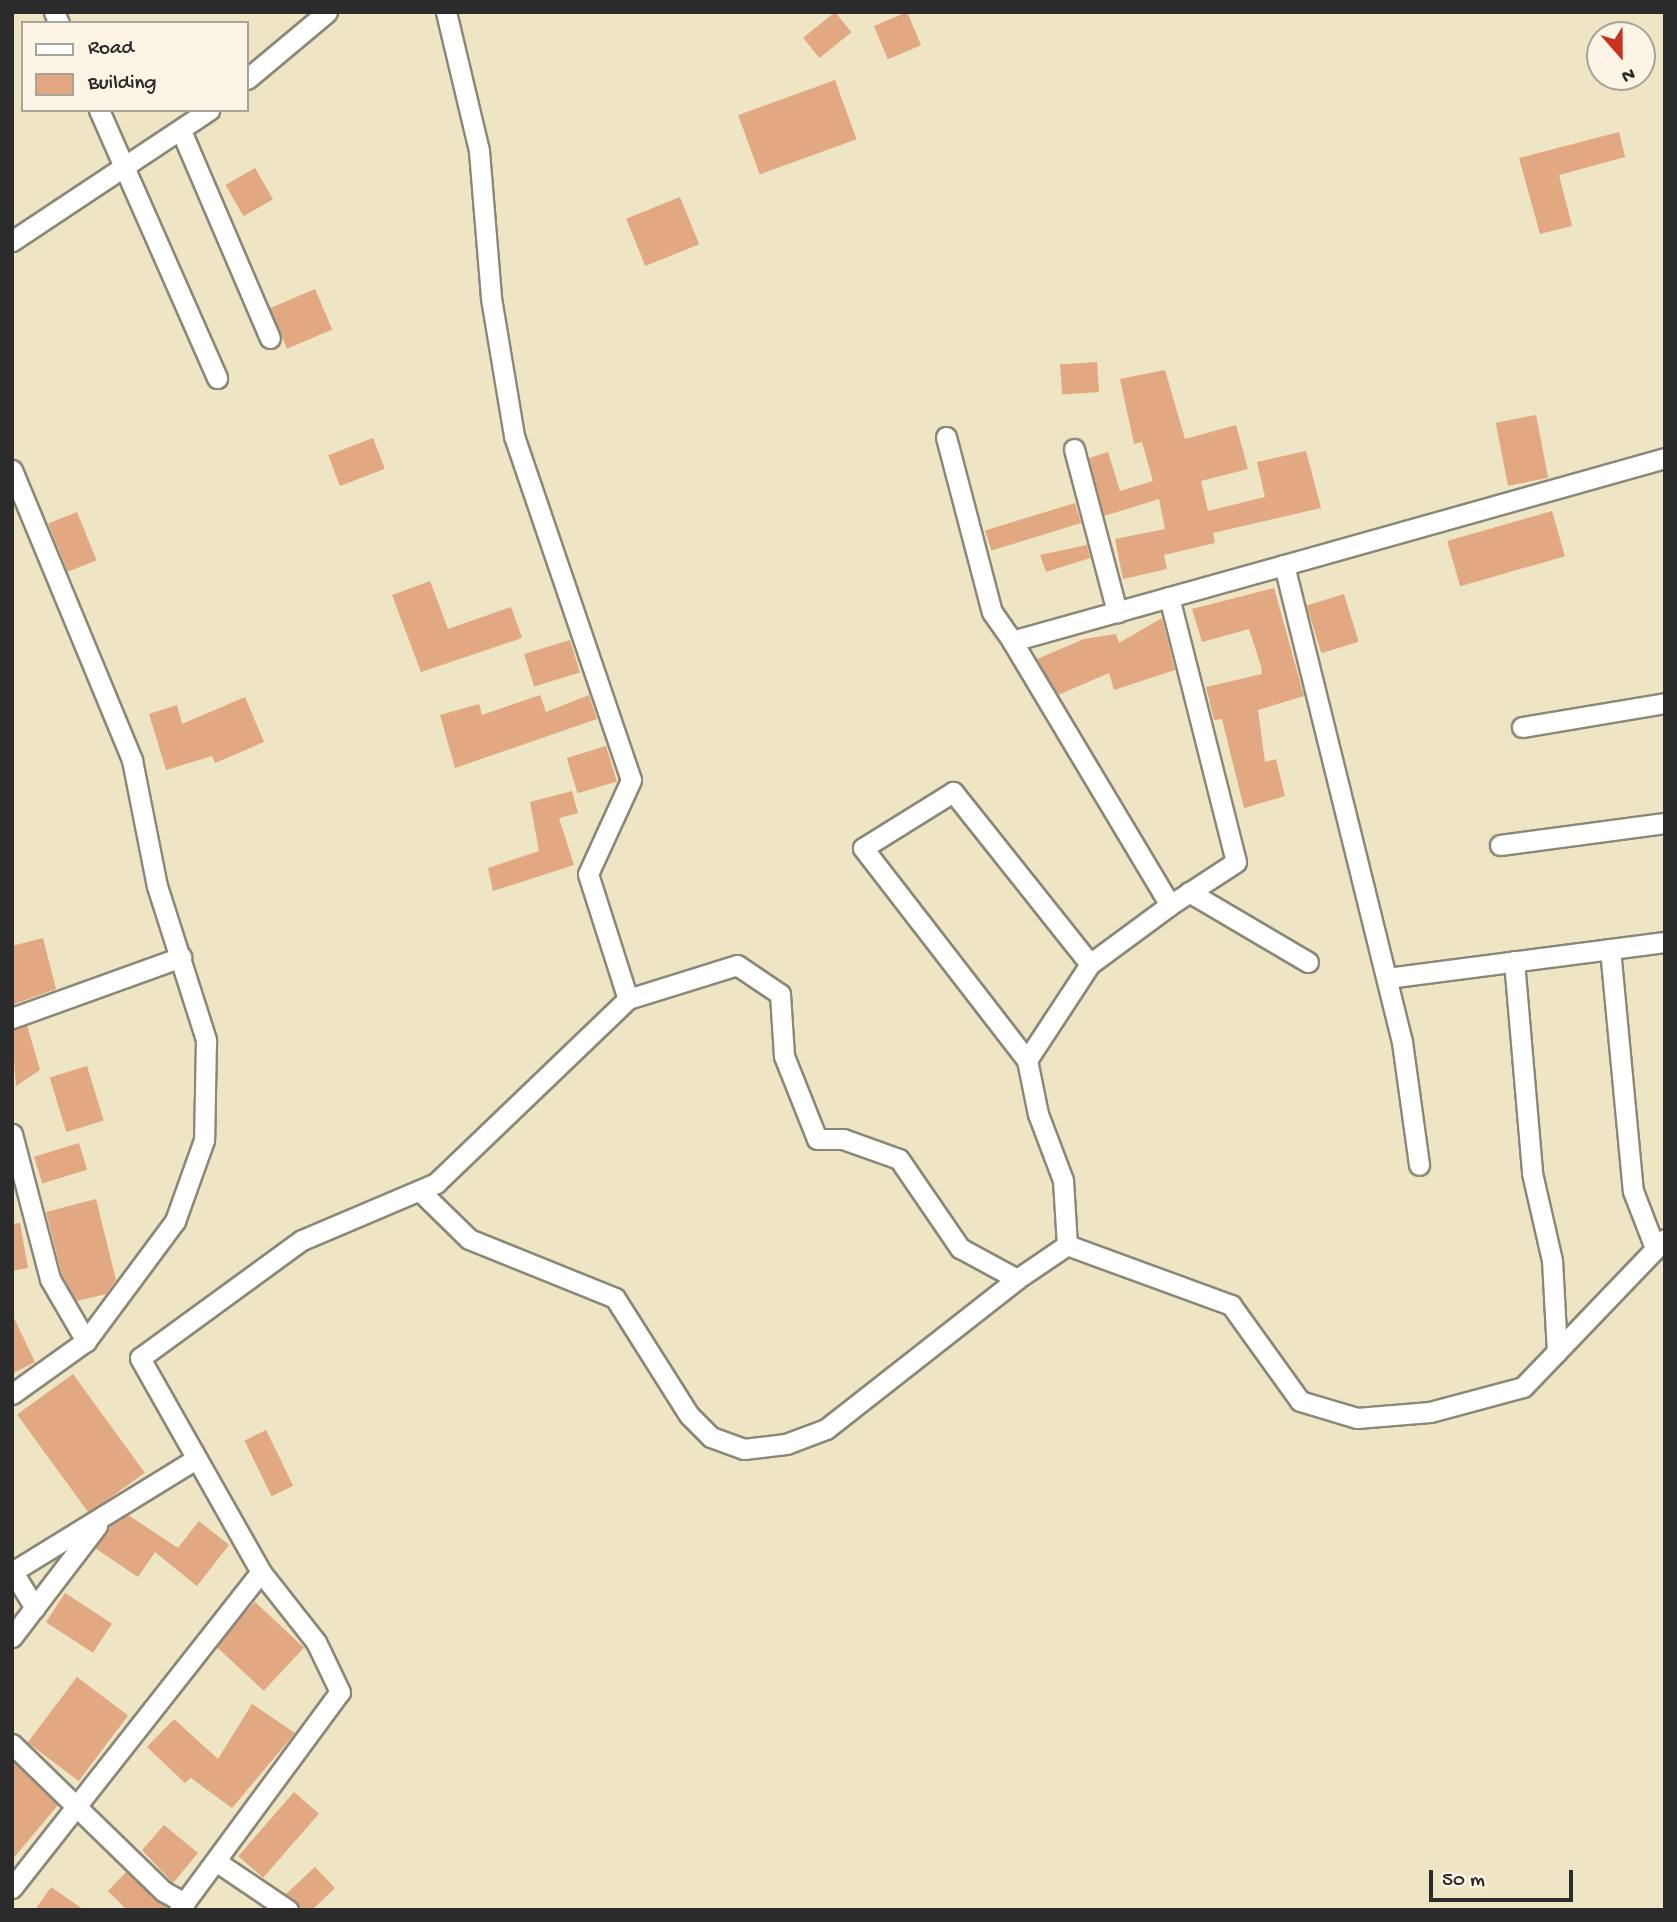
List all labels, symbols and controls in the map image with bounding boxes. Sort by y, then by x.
legend [21,21,248,112]
north arrow [1586,21,1656,91]
text: Road [88,37,134,62]
text: N [1618,61,1638,87]
text: Building [88,72,157,97]
scale bar [1432,1856,1576,1900]
text: 50 m [1442,1869,1485,1894]

